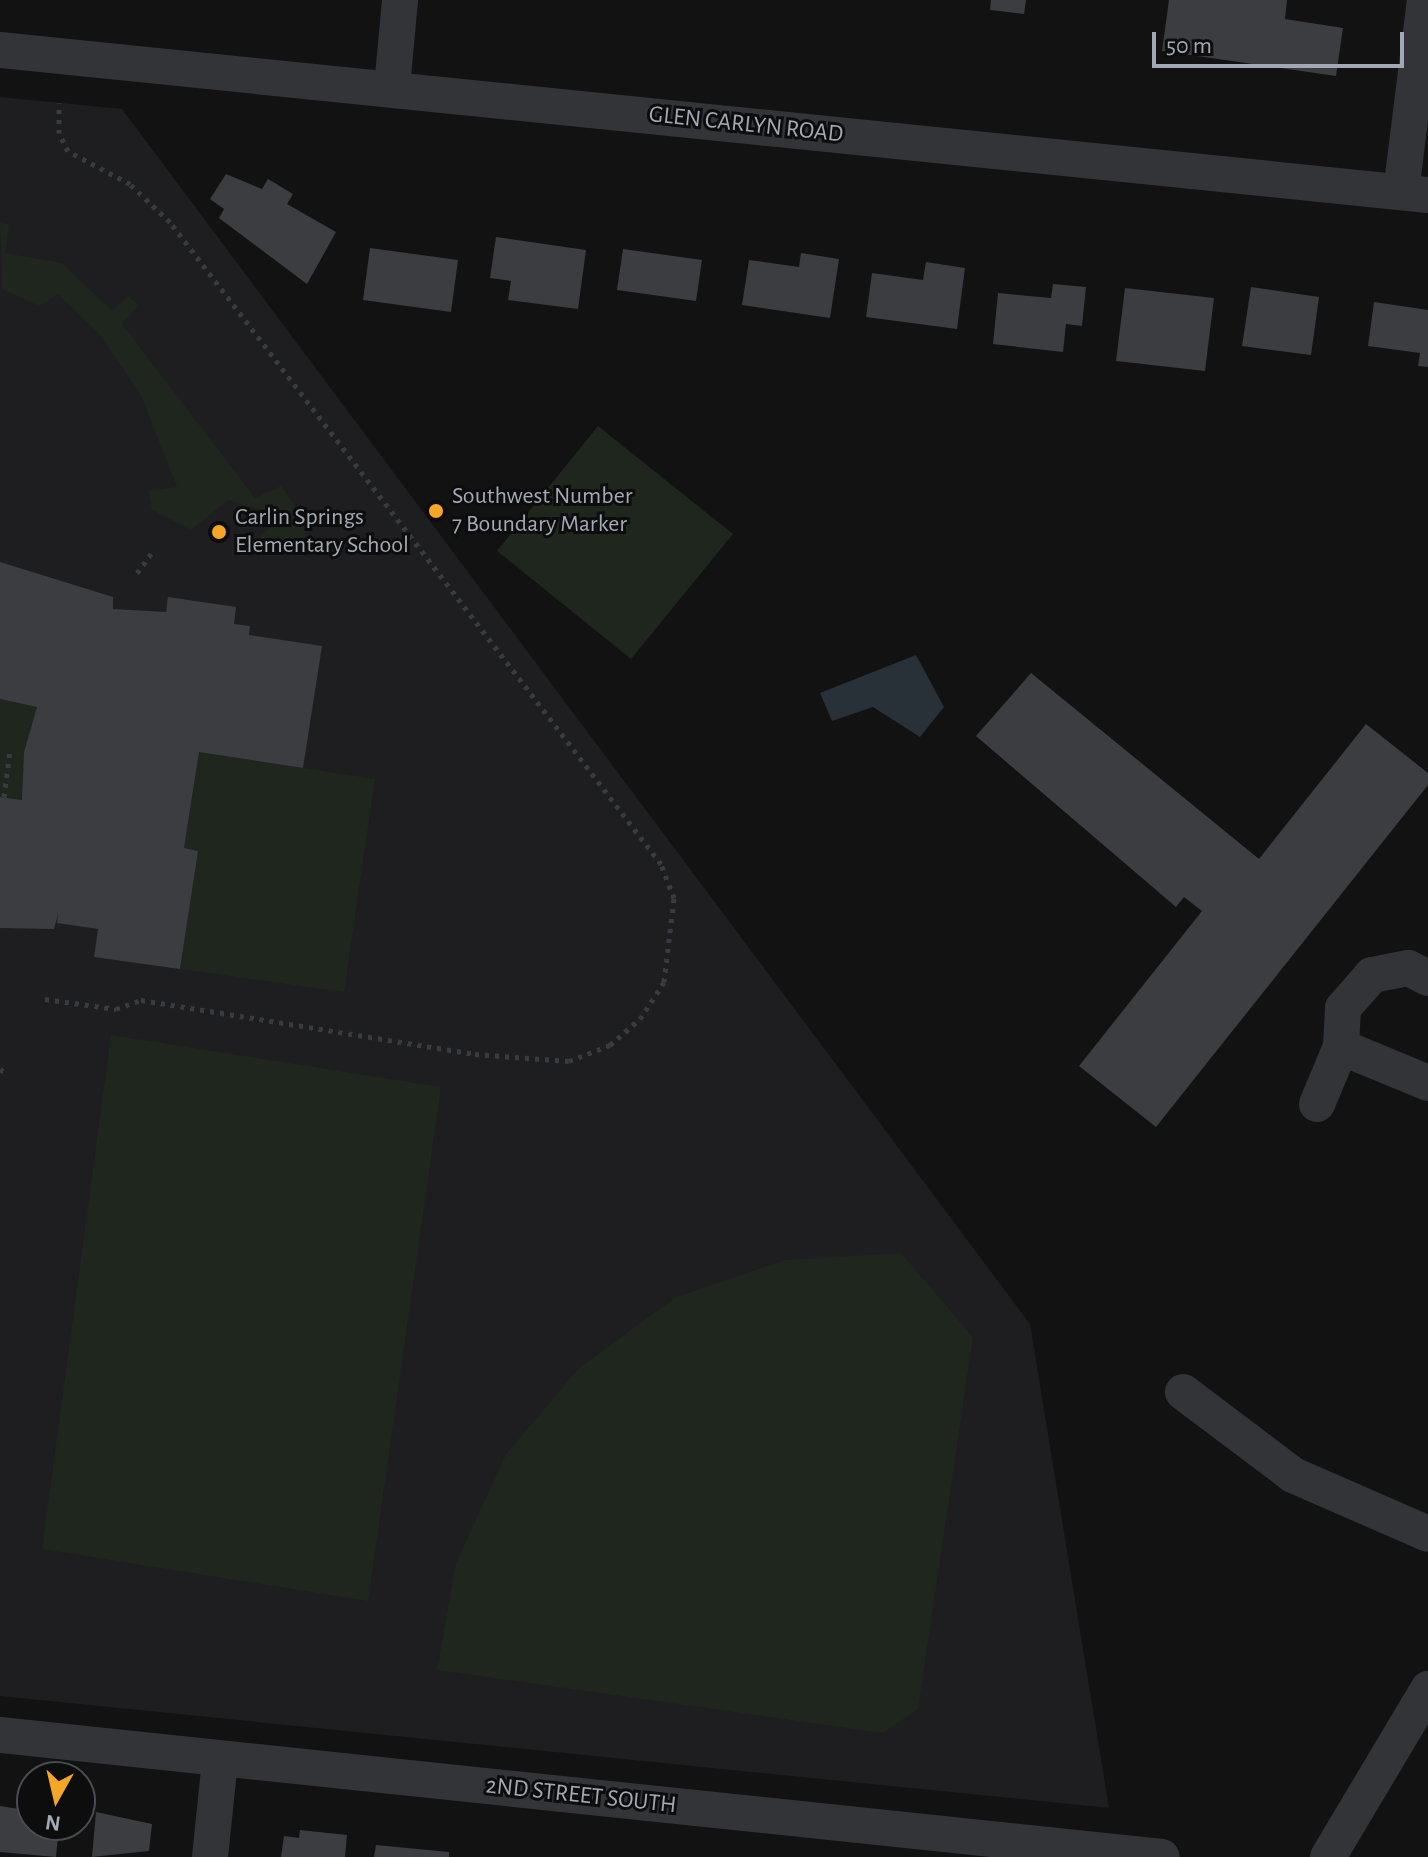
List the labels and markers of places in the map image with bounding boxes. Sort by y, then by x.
place label: Southwest Number 7 Boundary Marker [452,483,632,539]
marker: Southwest Number 7 Boundary Marker [427,502,445,520]
place label: Carlin Springs Elementary School [235,504,409,560]
marker: Carlin Springs Elementary School [210,523,228,541]

